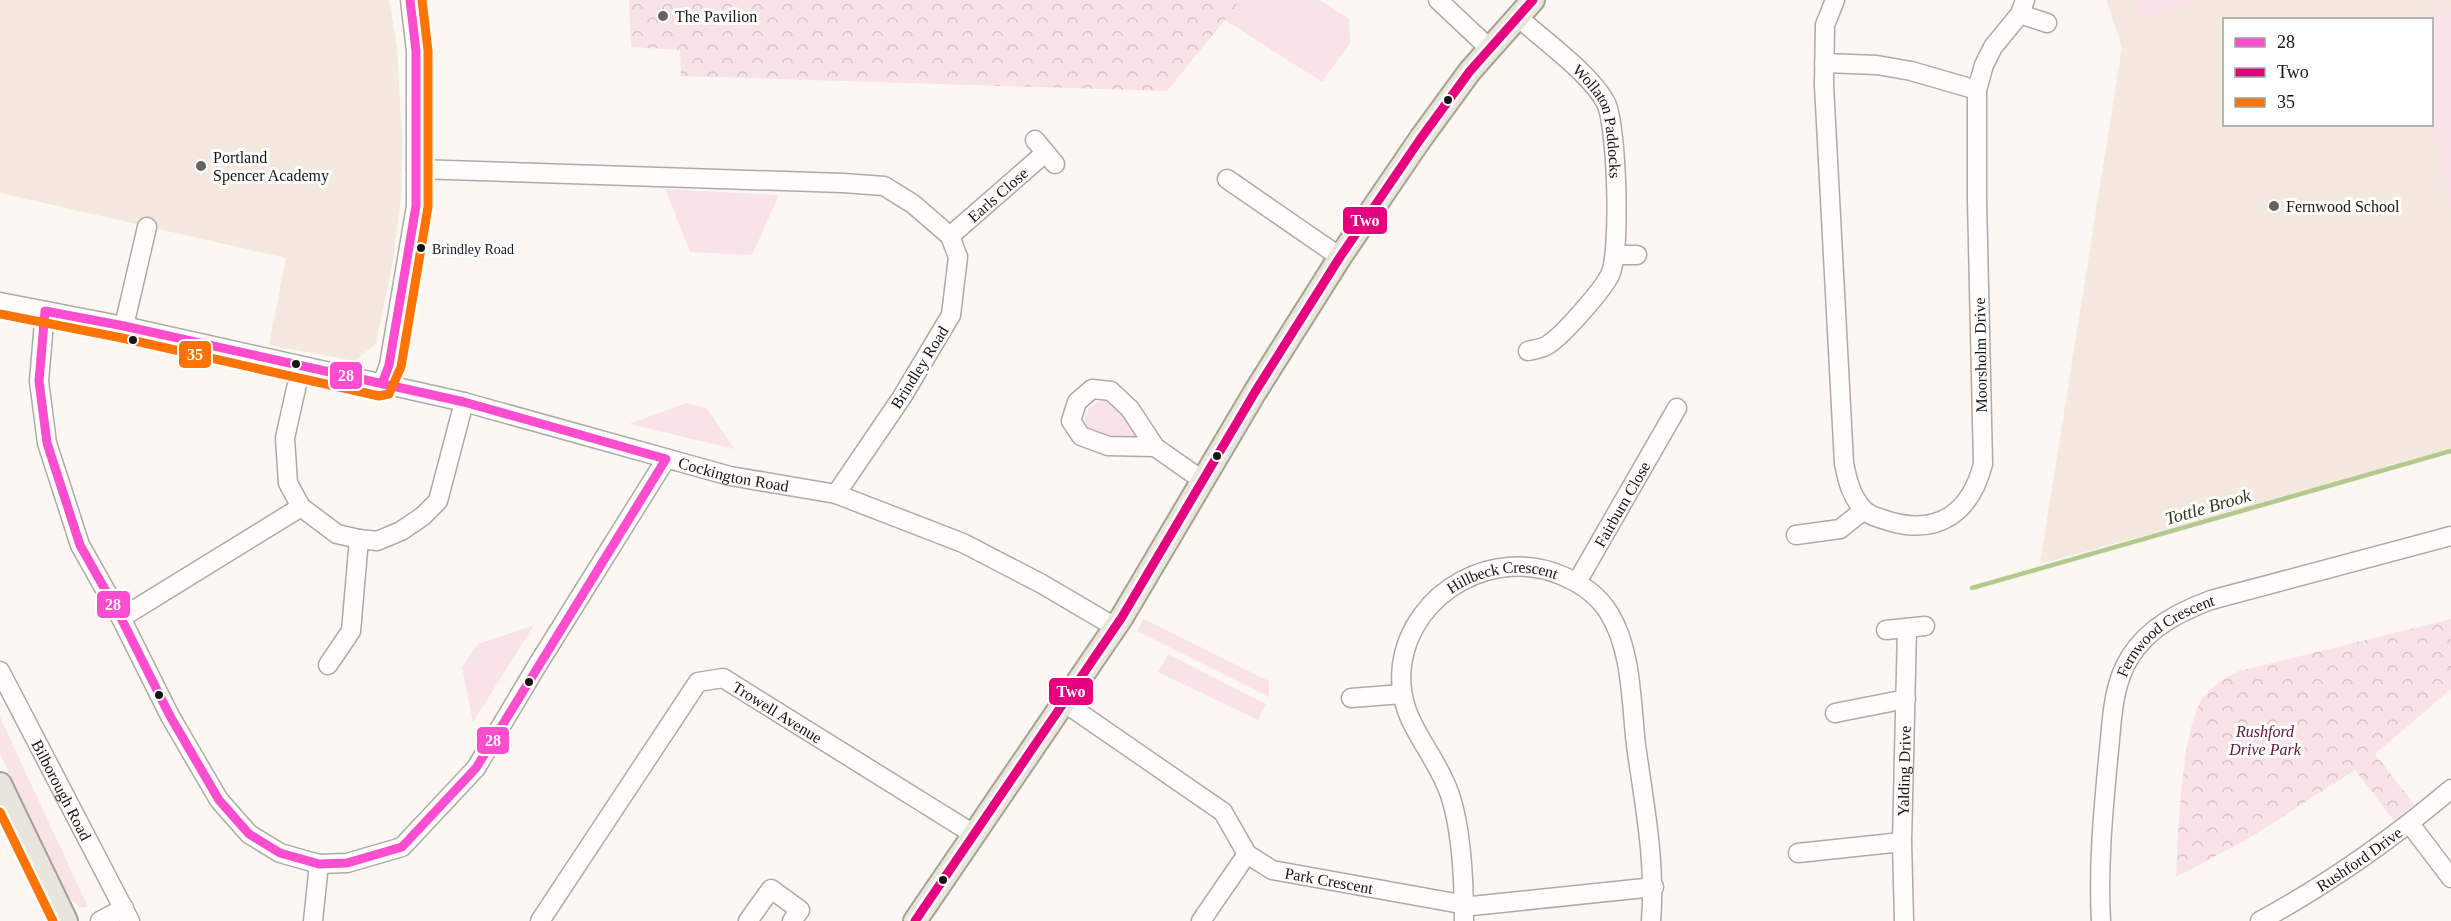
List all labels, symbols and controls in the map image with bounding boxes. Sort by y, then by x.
place label: The Pavilion [675,8,757,25]
marker: The Pavilion [656,9,670,23]
legend [2223,18,2433,126]
text: 28 [2277,32,2295,52]
street label: Wollaton Paddocks [1569,61,1624,179]
text: Two [2277,62,2309,82]
text: 35 [2277,92,2295,112]
unlabelled marker [1442,94,1454,106]
place label: Portland Spencer Academy [213,149,329,185]
marker: Portland Spencer Academy [194,159,208,173]
street label: Earls Close [965,164,1031,225]
place label: Fernwood School [2286,198,2400,215]
marker: Fernwood School [2267,199,2281,213]
line badge: Two [1342,206,1388,235]
text: Two [1350,212,1380,229]
marker: Brindley Road [415,242,427,254]
place label: Brindley Road [432,242,514,257]
street label: Moorsholm Drive [1971,297,1990,413]
street label: Brindley Road [887,323,952,412]
unlabelled marker [127,334,139,346]
line badge: 35 [178,340,212,369]
text: 35 [187,346,203,363]
unlabelled marker [290,358,302,370]
line badge: 28 [329,361,363,390]
text: 28 [338,367,354,384]
unlabelled marker [1211,450,1223,462]
street label: Cockington Road [677,454,790,495]
street label: Fairburn Close [1591,459,1653,550]
water label: Tottle Brook [2163,485,2254,529]
street label: Hillbeck Crescent [1444,559,1561,597]
line badge: 28 [96,590,131,619]
street label: Fernwood Crescent [2113,591,2217,679]
text: 28 [105,596,121,613]
unlabelled marker [523,676,535,688]
line badge: Two [1048,677,1094,706]
street label: Trowell Avenue [729,678,825,747]
text: Two [1056,683,1086,700]
unlabelled marker [153,689,165,701]
park label: Rushford Drive Park [2228,723,2302,758]
line badge: 28 [476,726,510,755]
street label: Yalding Drive [1895,726,1914,816]
text: 28 [485,732,501,749]
street label: Bilborough Road [28,737,94,843]
street label: Rushford Drive [2313,824,2405,895]
street label: Park Crescent [1284,864,1375,897]
unlabelled marker [937,874,949,886]

